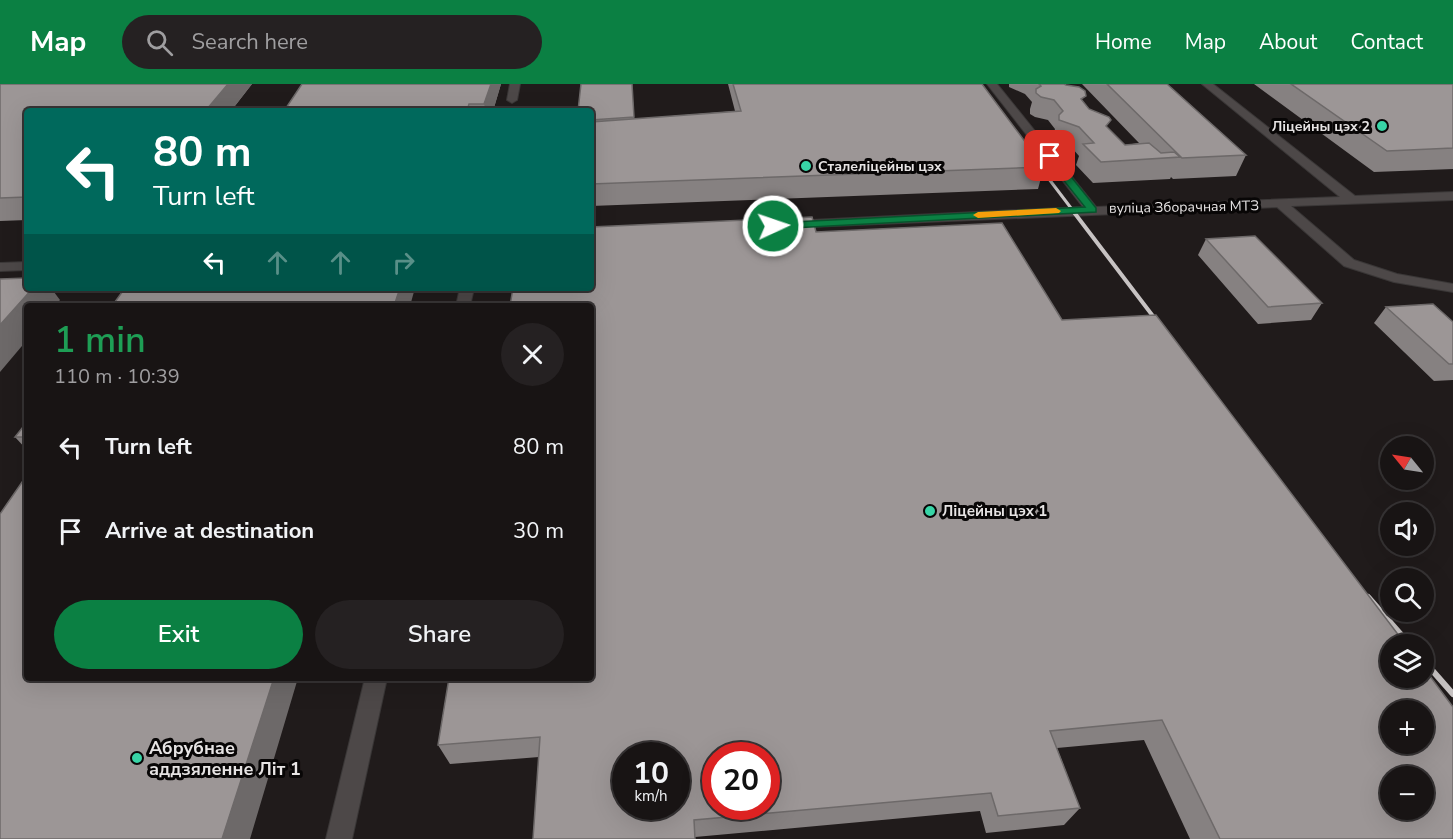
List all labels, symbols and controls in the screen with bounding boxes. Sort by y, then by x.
search box [122,15,542,69]
text: Map [30,23,86,61]
icon: search [143,26,176,59]
text: Search here [191,27,308,57]
text: Home [1095,28,1152,56]
text: Map [1185,28,1226,56]
text: About [1259,28,1317,56]
text: Contact [1350,28,1423,56]
place label: Ліцейны цэх 2 [1272,117,1370,136]
marker: Ліцейны цэх 2 [1375,119,1389,133]
text: 80 m [153,124,252,181]
pin [1024,130,1075,181]
icon: left [54,132,132,210]
icon: arrive [1033,139,1066,172]
place label: Сталеліцейны цэх [818,157,942,176]
marker: Сталеліцейны цэх [799,159,813,173]
text: Turn left [153,178,254,215]
position arrow [741,194,805,258]
street label: вуліца Зборачная МТЗ [1109,196,1259,218]
icon: left [198,246,231,279]
icon: ahead [261,246,294,279]
icon: ahead [324,246,357,279]
icon: right [387,246,420,279]
text: 1 min [54,316,146,365]
button: close [501,323,564,386]
text: 110 m · 10:39 [54,363,180,390]
icon: left [54,431,87,464]
text: Turn left [105,432,192,462]
text: 80 m [513,432,564,462]
north arrow [1380,436,1434,490]
map controls [1380,436,1434,820]
place label: Ліцейны цэх 1 [942,501,1047,521]
button: sound [1380,502,1434,556]
marker: Ліцейны цэх 1 [923,504,937,518]
icon: arrive [54,515,87,548]
text: Arrive at destination [105,516,314,546]
text: 30 m [513,516,564,546]
button: search [1380,568,1434,622]
button: Exit [54,600,303,669]
button: Share [315,600,564,669]
button: layers [1380,634,1434,688]
button: + [1380,700,1434,754]
place label: Абрубнае аддзяленне Літ 1 [149,736,301,781]
speed limit sign: 20 [702,742,780,820]
marker: Абрубнае аддзяленне Літ 1 [130,751,144,765]
text: 10 [633,753,669,794]
button: − [1380,766,1434,820]
text: km/h [634,786,668,806]

